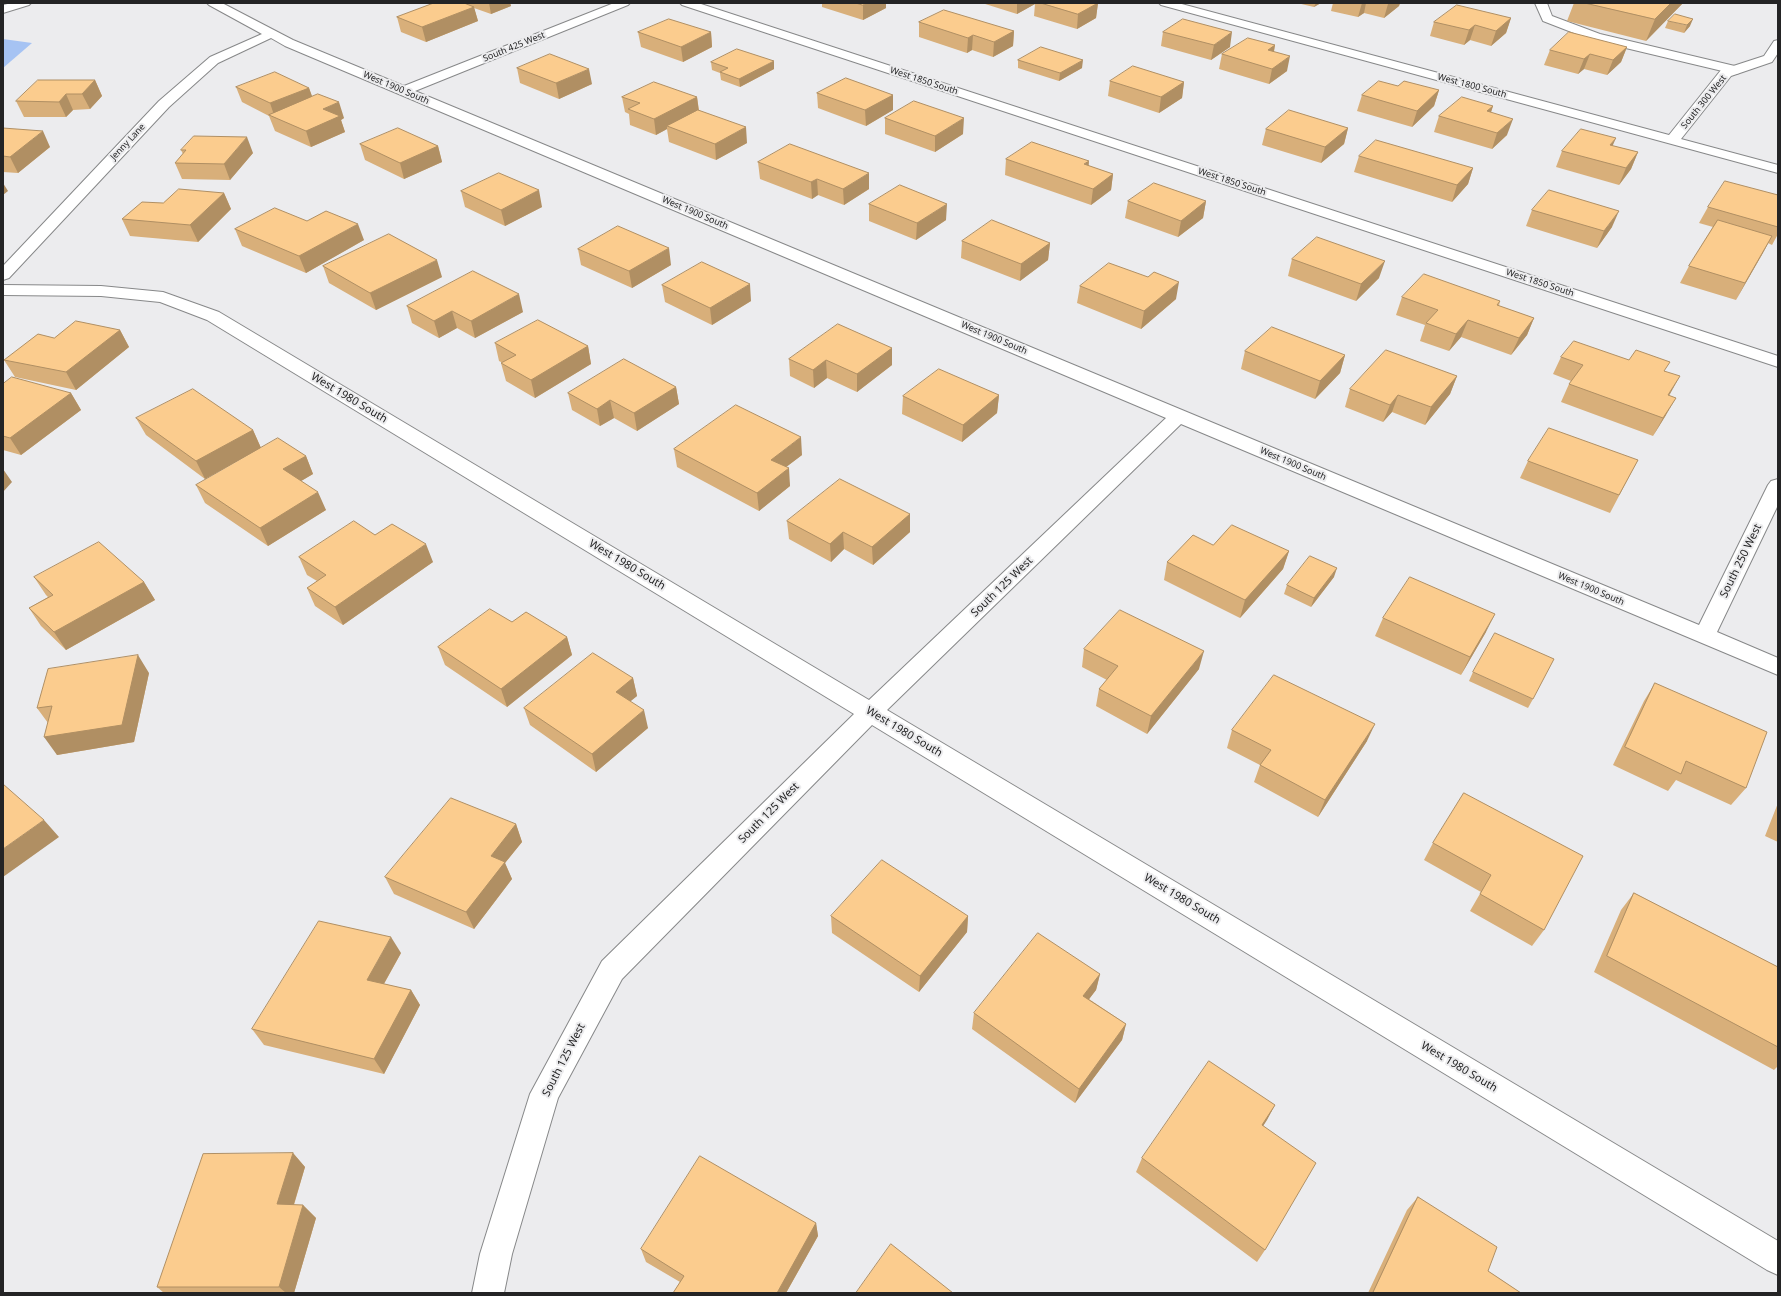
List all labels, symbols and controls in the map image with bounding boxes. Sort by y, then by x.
street label: South 425 West [482,30,546,64]
street label: West 1850 South [889,65,959,97]
street label: West 1900 South [361,69,431,107]
street label: West 1800 South [1436,72,1508,100]
street label: South 300 West [1679,73,1729,131]
street label: Jenny Lane [108,121,148,163]
street label: West 1850 South [1197,166,1267,198]
street label: West 1900 South [660,194,730,232]
street label: West 1850 South [1505,267,1575,299]
street label: West 1900 South [959,319,1029,357]
street label: West 1980 South [308,370,390,426]
street label: West 1900 South [1258,445,1328,483]
street label: South 250 West [1717,522,1765,600]
street label: West 1980 South [586,537,668,593]
street label: South 125 West [969,554,1035,620]
street label: West 1900 South [1556,570,1626,608]
street label: West 1980 South [863,704,945,760]
street label: South 125 West [736,780,802,846]
street label: West 1980 South [1141,871,1223,927]
street label: South 125 West [540,1021,588,1099]
street label: West 1980 South [1418,1039,1500,1095]

